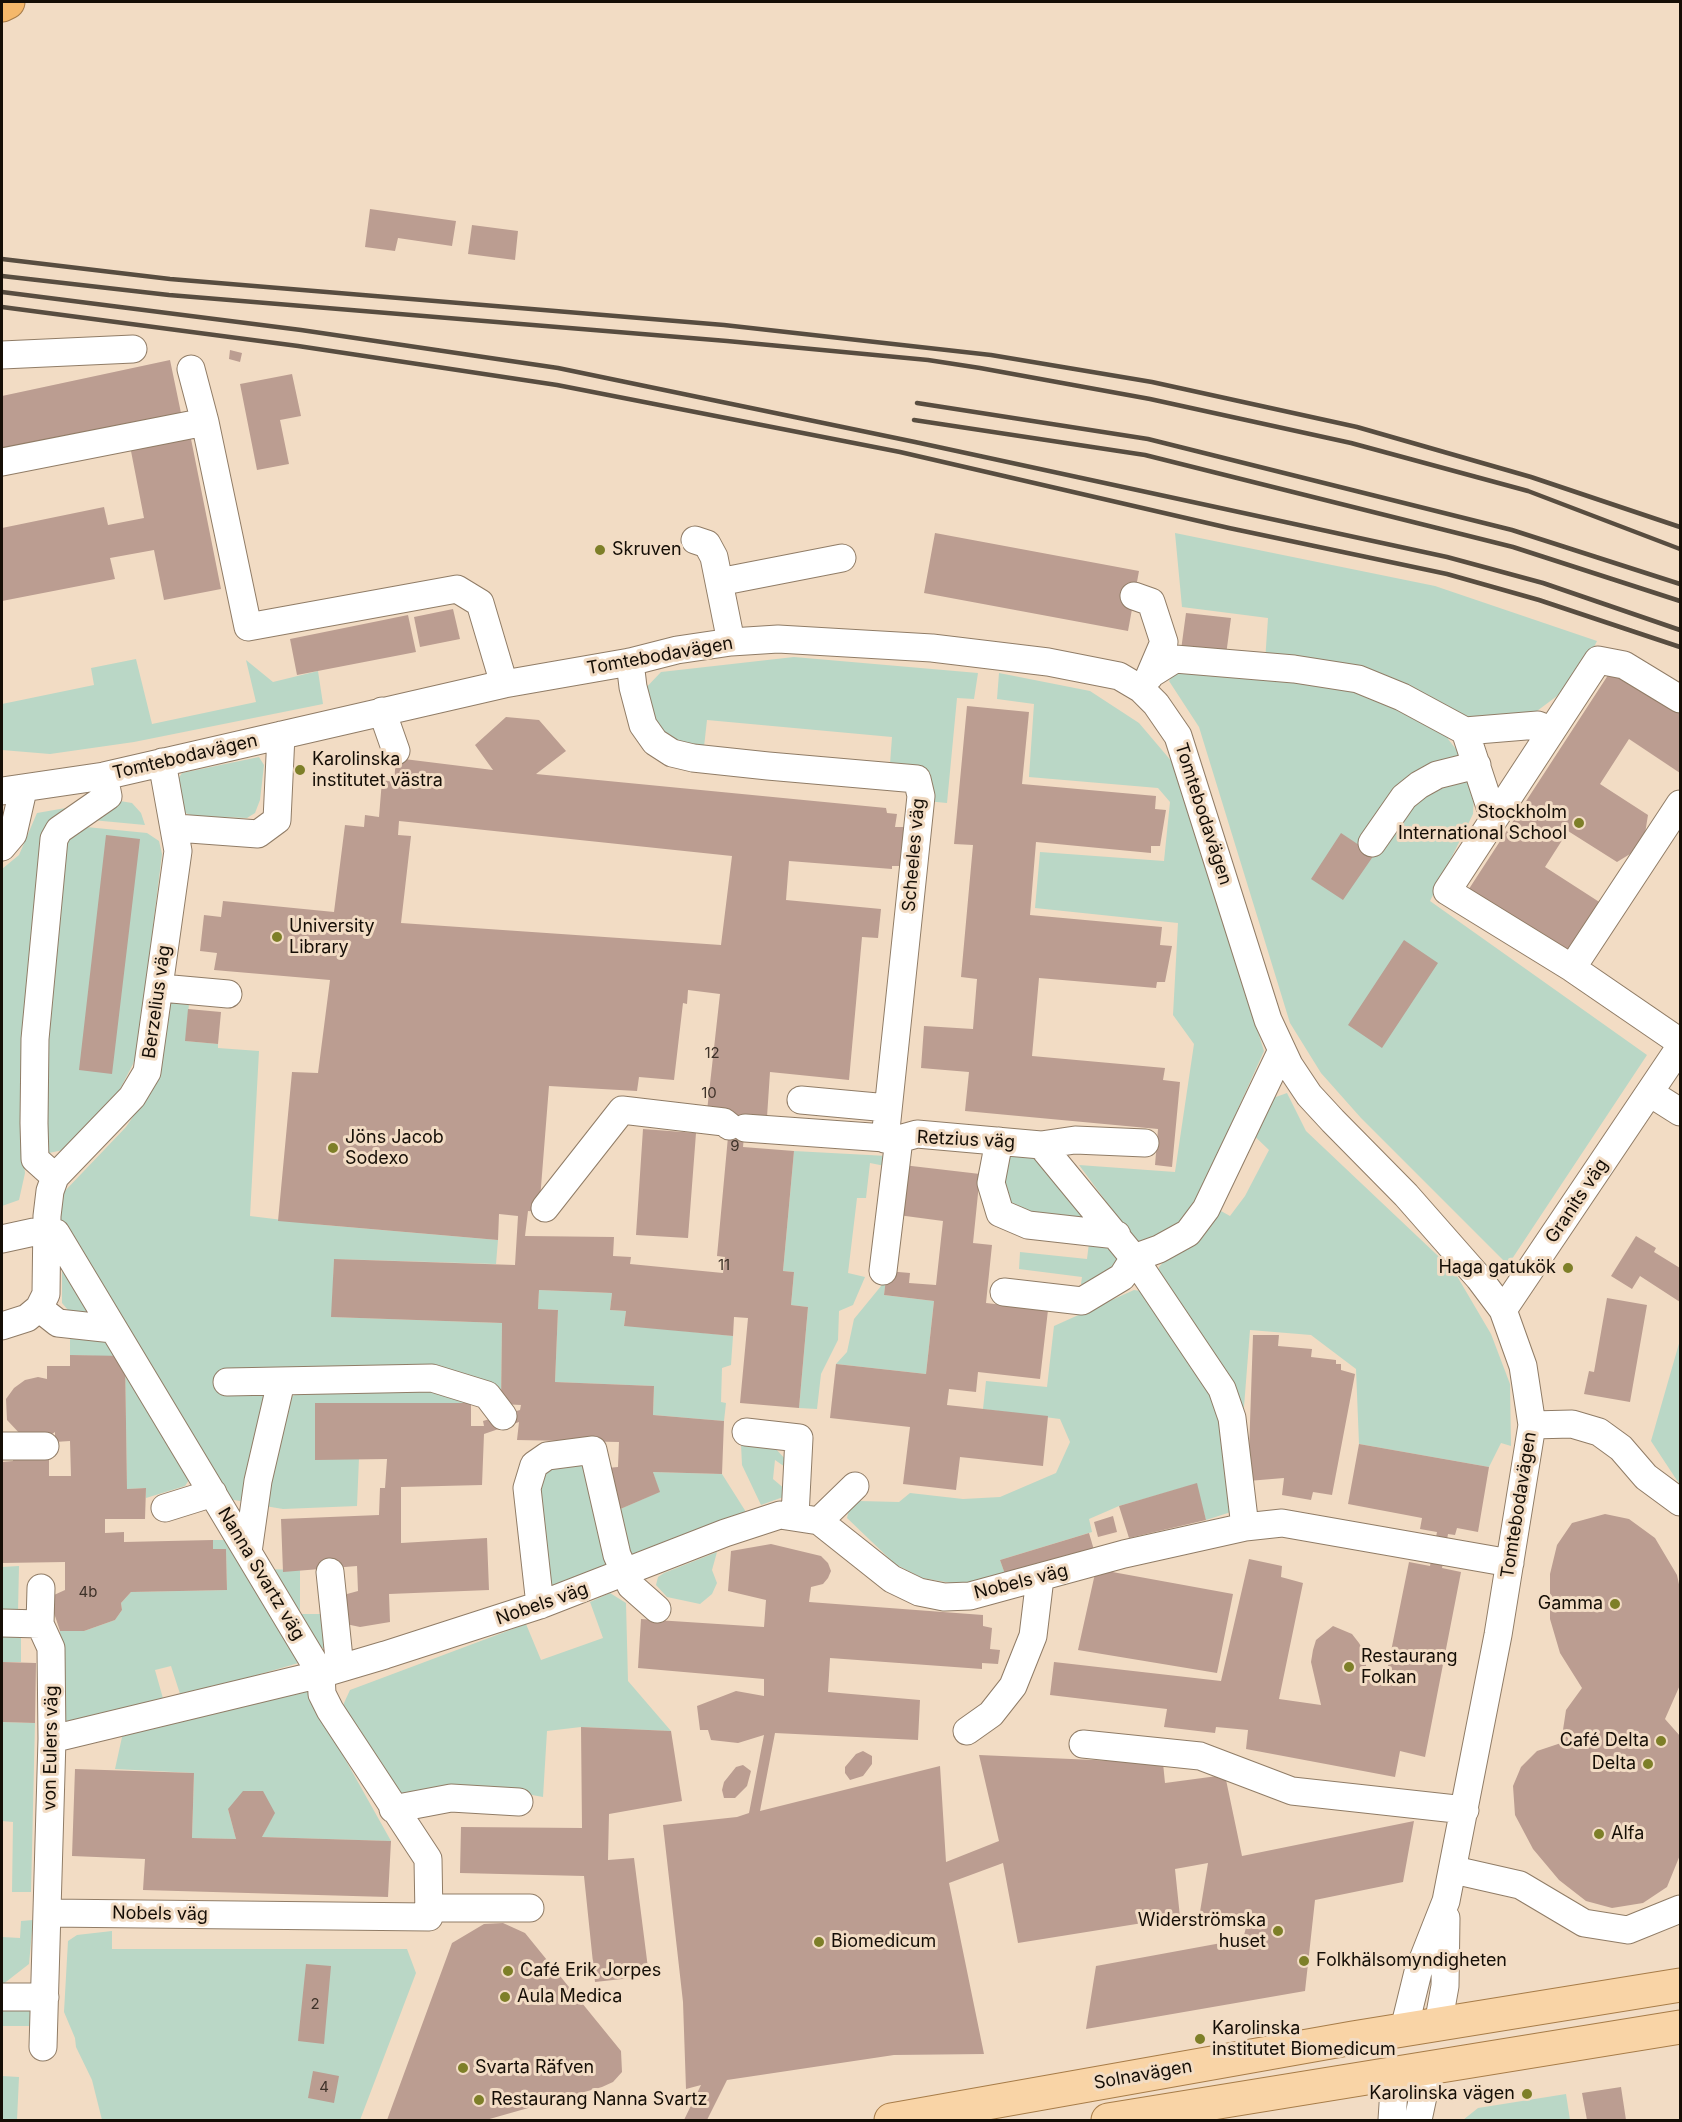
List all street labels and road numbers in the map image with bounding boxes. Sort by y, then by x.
street label: Tomtebodavägen [585,633,735,679]
street label: Tomtebodavägen [110,730,260,784]
street label: Tomtebodavägen [1170,740,1236,888]
street label: Scheeles väg [898,797,930,913]
street label: Berzelius väg [138,944,176,1060]
street label: Retzius väg [916,1127,1016,1153]
street label: Granits väg [1541,1155,1613,1247]
street label: Tomtebodavägen [1497,1430,1541,1580]
street label: Nanna Svartz väg [213,1504,309,1644]
street label: Nobels väg [972,1560,1070,1604]
street label: Nobels väg [493,1578,591,1630]
street label: von Eulers väg [39,1685,63,1811]
street label: Nobels väg [112,1902,208,1926]
street label: Solnavägen [1092,2056,1194,2094]

